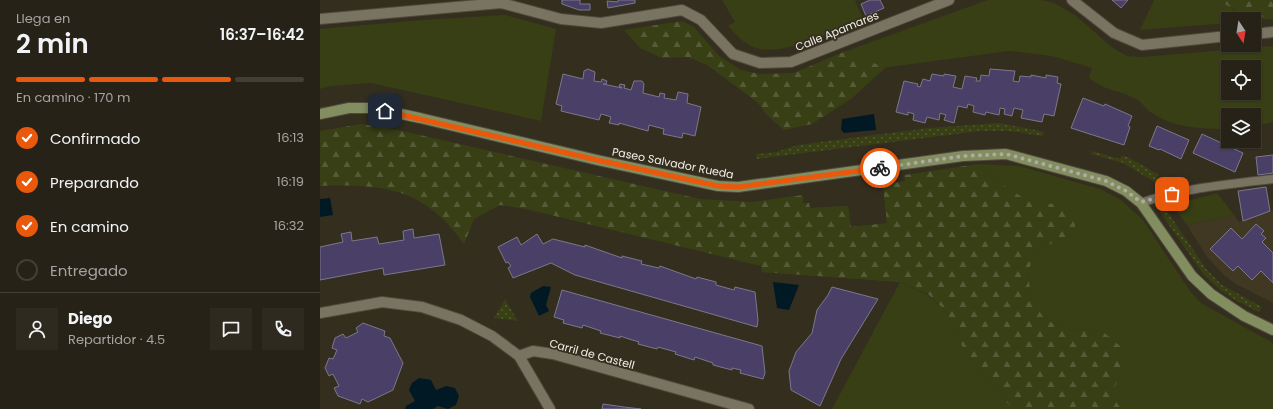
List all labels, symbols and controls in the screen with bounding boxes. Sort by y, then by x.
street label: Calle Apamares [793,7,881,55]
text: Llega en [16,9,70,28]
north arrow [1221,12,1261,52]
map controls [1221,12,1261,148]
text: 16:37–16:42 [220,24,304,45]
text: 2 min [16,26,89,62]
button: locate [1221,60,1261,100]
text: En camino · 170 m [16,88,130,107]
pin [368,94,402,128]
icon: home [374,100,396,122]
button: layers [1221,108,1261,148]
icon: check [16,127,38,149]
text: Confirmado [50,128,140,149]
text: 16:13 [277,128,304,147]
street label: Paseo Salvador Rueda [611,143,735,183]
courier [860,148,900,188]
icon: bike [869,157,891,179]
icon: check [16,171,38,193]
text: Preparando [50,172,139,193]
text: 16:19 [276,172,304,191]
pin [1155,177,1189,211]
icon: bag [1161,183,1183,205]
icon: check [16,215,38,237]
text: En camino [50,216,129,237]
text: 16:32 [274,216,304,235]
text: Entregado [50,260,128,281]
button: person [16,308,58,350]
text: Diego [68,308,112,329]
button: chat [210,308,252,350]
button: phone [262,308,304,350]
text: Repartidor · 4.5 [68,330,165,349]
street label: Carril de Castell [548,335,636,373]

